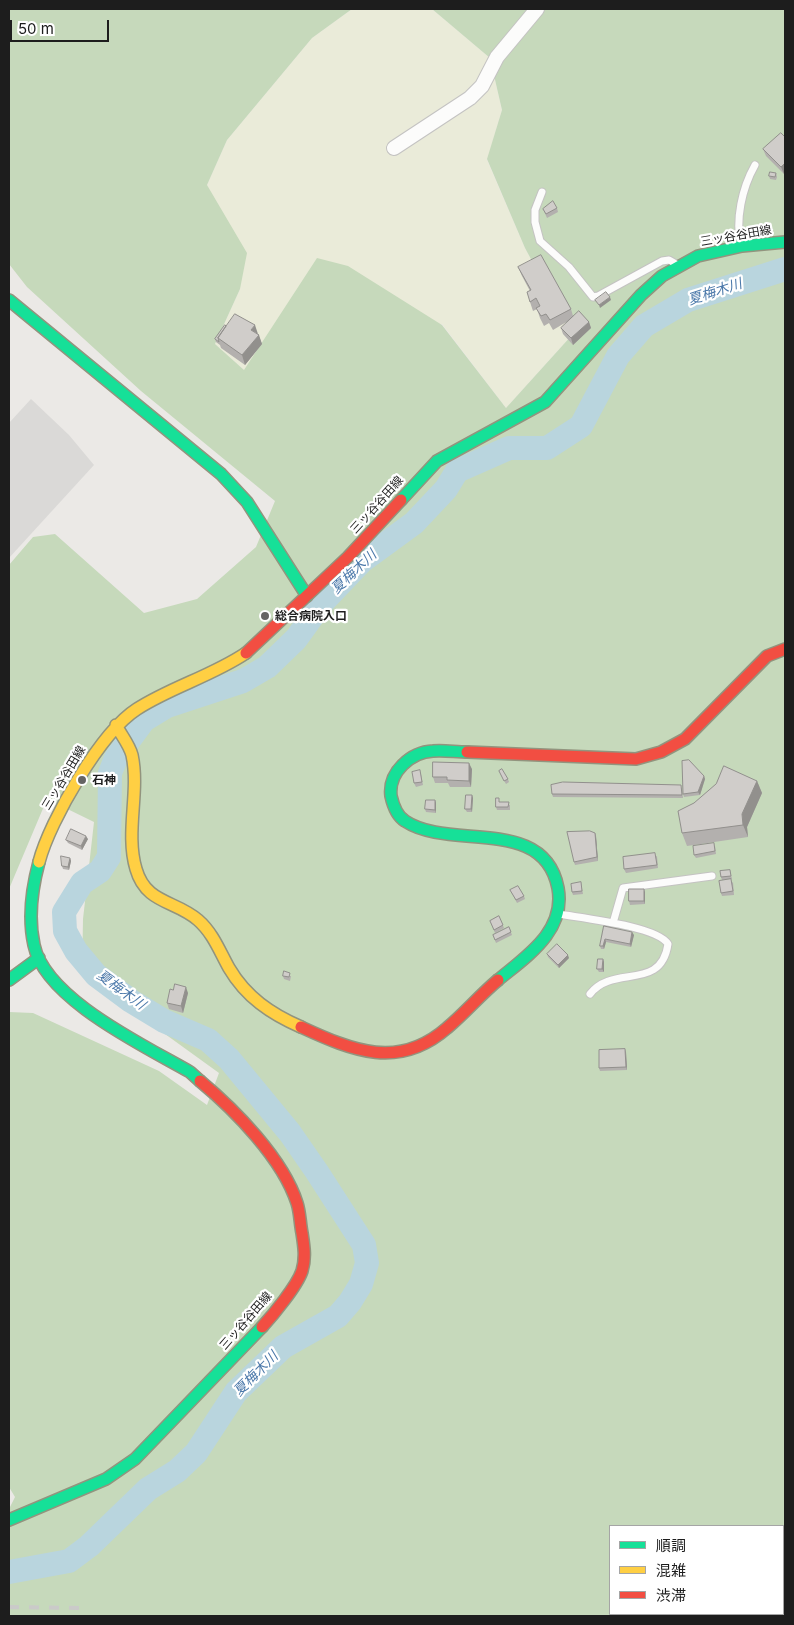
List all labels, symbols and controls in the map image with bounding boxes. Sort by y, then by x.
scale bar [12,10,111,42]
text: 50 m [18,19,54,38]
street label: 三ッ谷谷田線 [699,223,773,249]
water label: 夏梅木川 [686,275,744,309]
street label: 三ッ谷谷田線 [348,473,406,537]
water label: 夏梅木川 [328,547,380,597]
place label: 総合病院入口 [275,609,347,623]
marker: 総合病院入口 [259,610,271,622]
street label: 三ッ谷谷田線 [39,743,89,813]
place label: 石神 [92,773,116,787]
marker: 石神 [76,774,88,786]
water label: 夏梅木川 [93,967,149,1013]
street label: 三ッ谷谷田線 [217,1289,275,1353]
water label: 夏梅木川 [230,1348,282,1400]
legend [609,1525,784,1615]
text: 順調 [656,1536,686,1555]
text: 混雑 [656,1561,686,1580]
text: 渋滞 [656,1586,686,1605]

